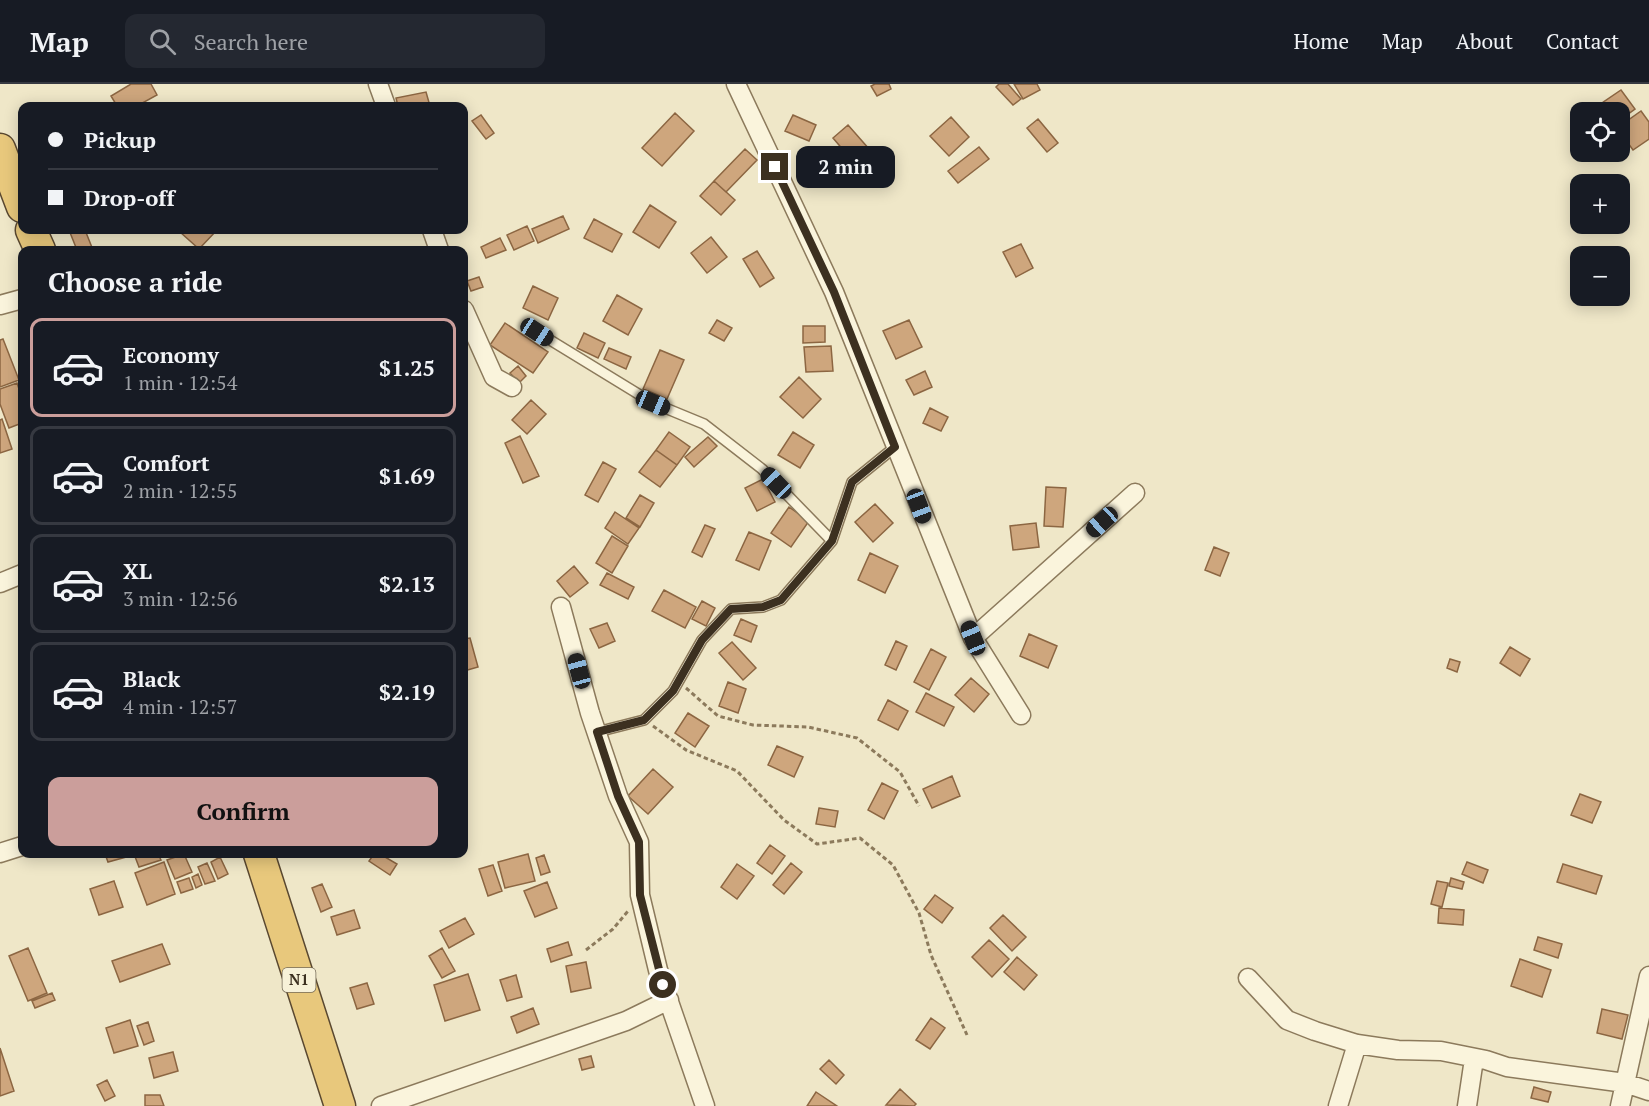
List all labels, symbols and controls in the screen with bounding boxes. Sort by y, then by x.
search box [125,14,545,68]
text: Map [30,23,89,60]
icon: search [146,25,179,58]
text: Search here [194,27,308,56]
text: Home [1293,27,1349,55]
text: Map [1382,27,1423,55]
text: About [1456,27,1513,55]
text: Contact [1546,27,1619,55]
map controls [1570,102,1630,306]
button: locate [1570,102,1630,162]
text: Pickup [84,125,156,154]
callout: 2 min [796,146,895,188]
route end [761,153,788,180]
text: 2 min [818,153,873,180]
button: + [1570,174,1630,234]
text: Drop-off [84,183,175,212]
button: − [1570,246,1630,306]
text: Choose a ride [48,264,223,300]
car [517,315,557,349]
text: Economy [123,340,219,369]
icon: car [51,341,105,395]
text: $1.25 [379,353,435,382]
text: 1 min · 12:54 [123,369,237,396]
car [633,388,673,418]
text: Comfort [123,448,209,477]
icon: car [51,449,105,503]
text: $1.69 [379,461,435,490]
car [757,464,795,502]
text: 2 min · 12:55 [123,477,237,504]
car [904,486,934,526]
car [1083,503,1121,541]
text: XL [123,556,152,585]
icon: car [51,557,105,611]
text: $2.13 [379,569,435,598]
text: 3 min · 12:56 [123,585,237,612]
car [958,618,988,658]
car [566,651,592,691]
text: Black [123,664,180,693]
icon: car [51,665,105,719]
text: $2.19 [379,677,435,706]
text: 4 min · 12:57 [123,693,237,720]
button: Confirm [48,777,438,846]
road number: N1 [282,968,316,992]
route start [649,971,676,998]

